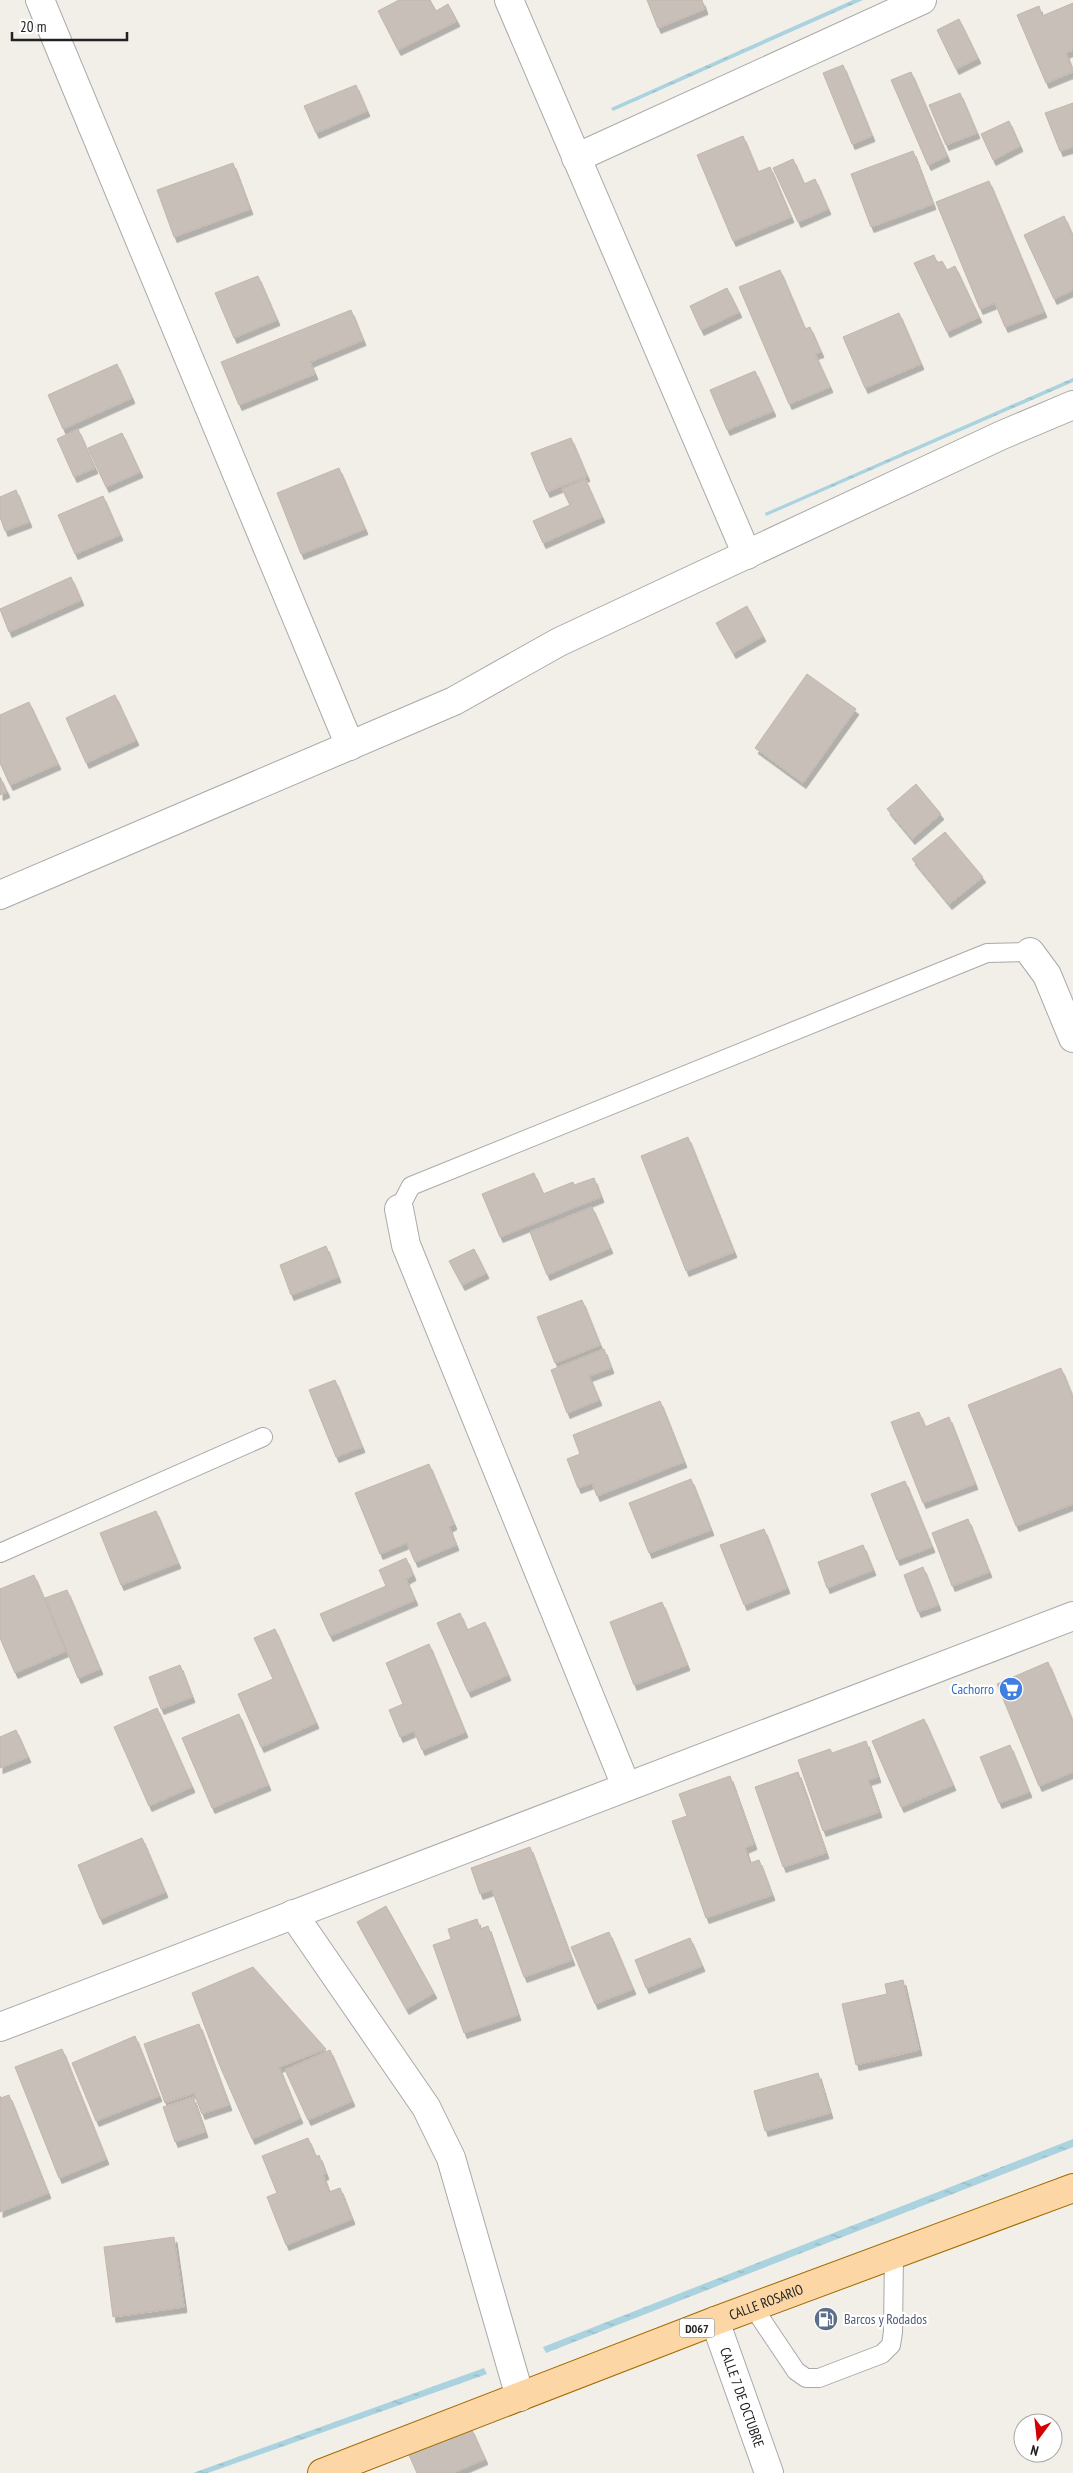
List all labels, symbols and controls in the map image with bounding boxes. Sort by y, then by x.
scale bar [12,10,128,42]
text: 20 m [20,17,46,36]
supermarket icon: Cachorro [998,1676,1024,1702]
place label: Cachorro [951,1680,994,1698]
street label: CALLE ROSARIO [727,2280,806,2324]
fuel station icon: Barcos y Rodados [813,2306,839,2332]
place label: Barcos y Rodados [844,2310,927,2328]
road number: D067 [680,2318,714,2338]
street label: CALLE 7 DE OCTUBRE [716,2345,768,2450]
north arrow [1013,2413,1063,2463]
text: N [1029,2441,1041,2460]

